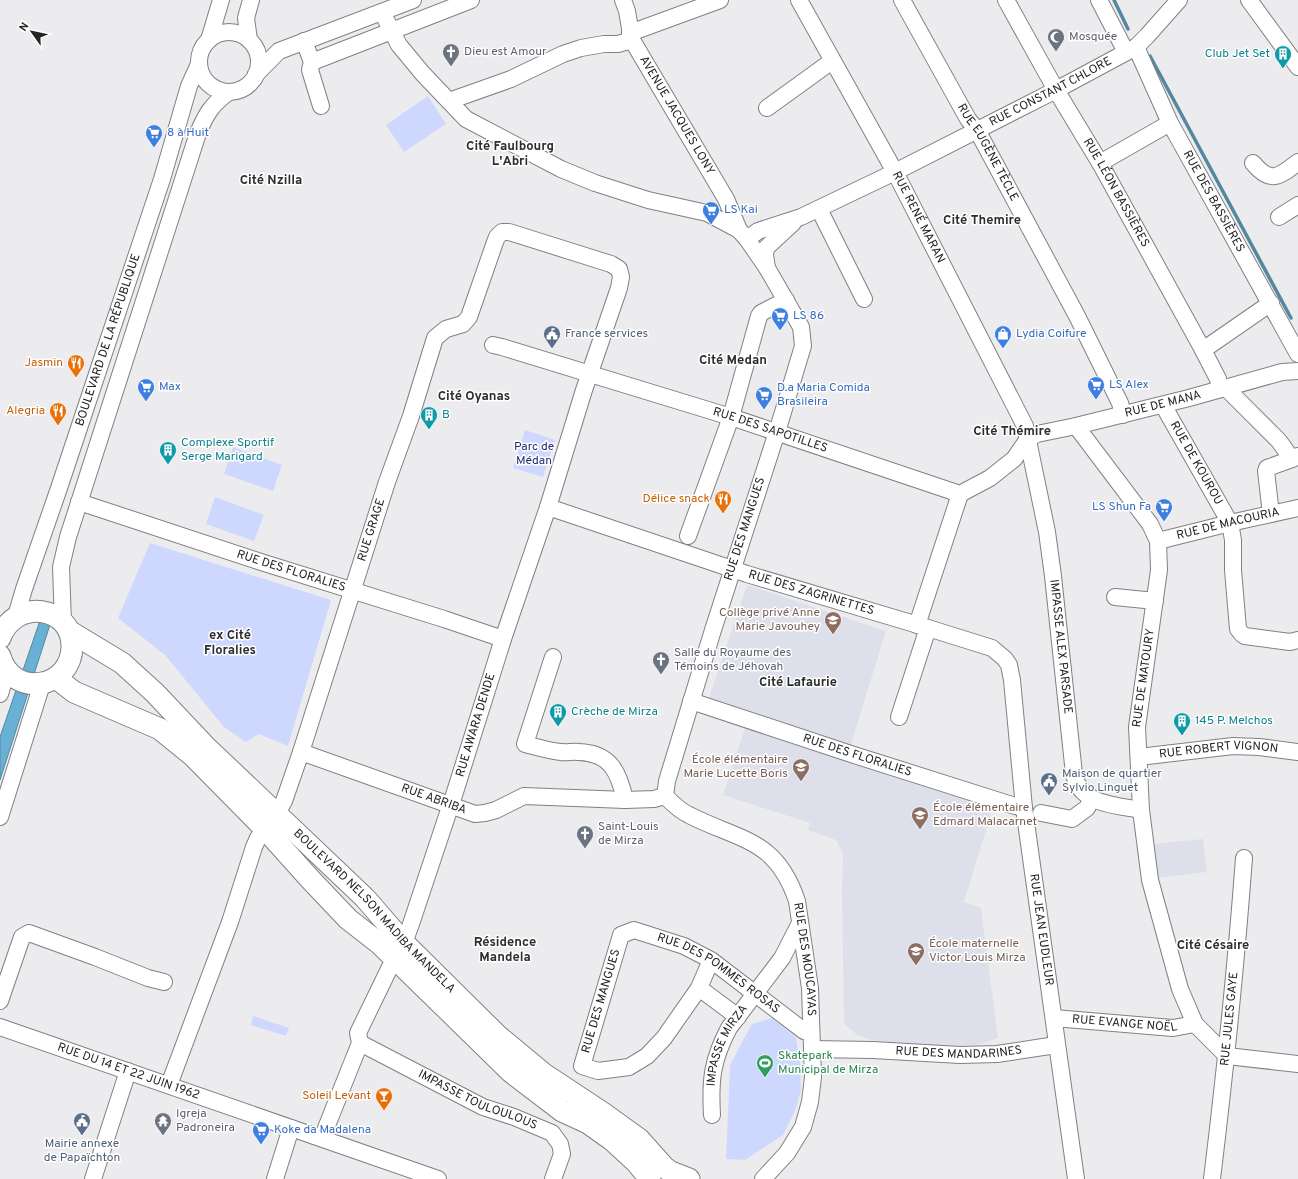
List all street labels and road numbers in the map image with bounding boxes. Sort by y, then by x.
street label: AVENUE JACQUES LONY [635,53,718,178]
street label: RUE CONSTANT CHLORE [987,53,1115,131]
street label: RUE EUGÈNE TÈCLE [953,101,1022,204]
street label: RUE LÉON BASSIÈRES [1079,135,1153,250]
street label: RUE DES BASSIÈRES [1179,148,1248,255]
street label: RUE RENÉ MARAN [888,169,948,266]
street label: BOULEVARD DE LA RÉPUBLIQUE [72,252,145,428]
street label: RUE DE MANA [1123,387,1203,422]
street label: RUE DES SAPOTILLES [711,404,830,457]
street label: RUE DE KOUROU [1166,418,1226,508]
street label: RUE DES MANGUES [721,475,769,583]
street label: RUE GRAGE [354,496,389,563]
street label: RUE DE MACOURIA [1175,504,1281,544]
street label: RUE DES FLORALIES [234,546,348,596]
street label: RUE DES ZAGRINETTES [746,567,876,619]
street label: IMPASSE ALEX PARSADE [1045,579,1076,715]
street label: RUE DE MATOURY [1129,627,1159,728]
street label: RUE AWARA DENDE [453,671,499,779]
street label: RUE DES FLORALIES [801,731,914,781]
street label: RUE ROBERT VIGNON [1158,738,1279,763]
street label: RUE ABRIBA [399,780,469,818]
street label: BOULEVARD NELSON MADIBA MANDELA [290,826,459,997]
street label: RUE JEAN EUDLEUR [1025,873,1057,987]
street label: RUE DES MOUCAYAS [789,901,819,1016]
street label: RUE DES POMMES ROSAS [655,930,783,1018]
street label: RUE DES MANGUES [578,947,624,1055]
street label: RUE JULES GAYE [1217,971,1242,1067]
street label: IMPASSE MIRZA [704,1002,752,1087]
street label: RUE EVANGE NOËL [1071,1012,1179,1036]
street label: RUE DU 14 ET 22 JUIN 1962 [55,1039,202,1104]
street label: RUE DES MANDARINES [895,1042,1023,1063]
street label: IMPASSE TOULOULOUS [415,1067,540,1134]

